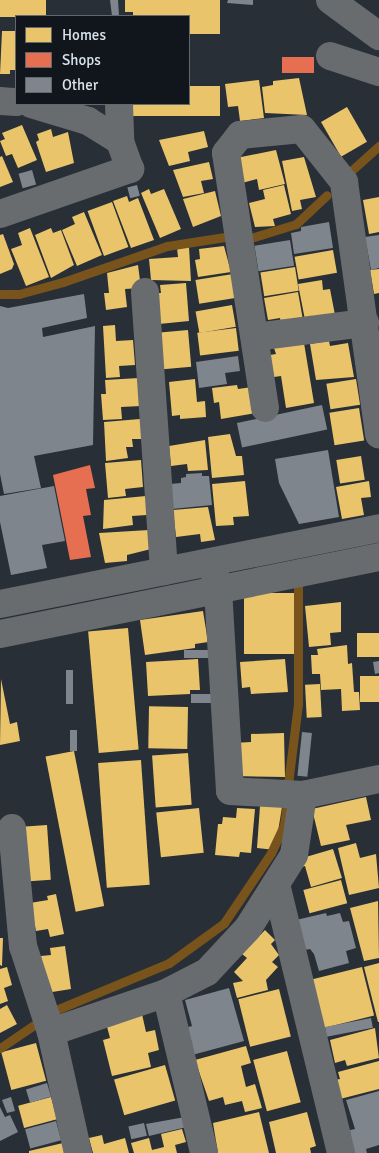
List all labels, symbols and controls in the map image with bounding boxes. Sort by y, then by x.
legend [15,15,190,105]
text: Homes [62,26,106,44]
text: Shops [62,51,101,69]
text: Other [62,76,98,94]

